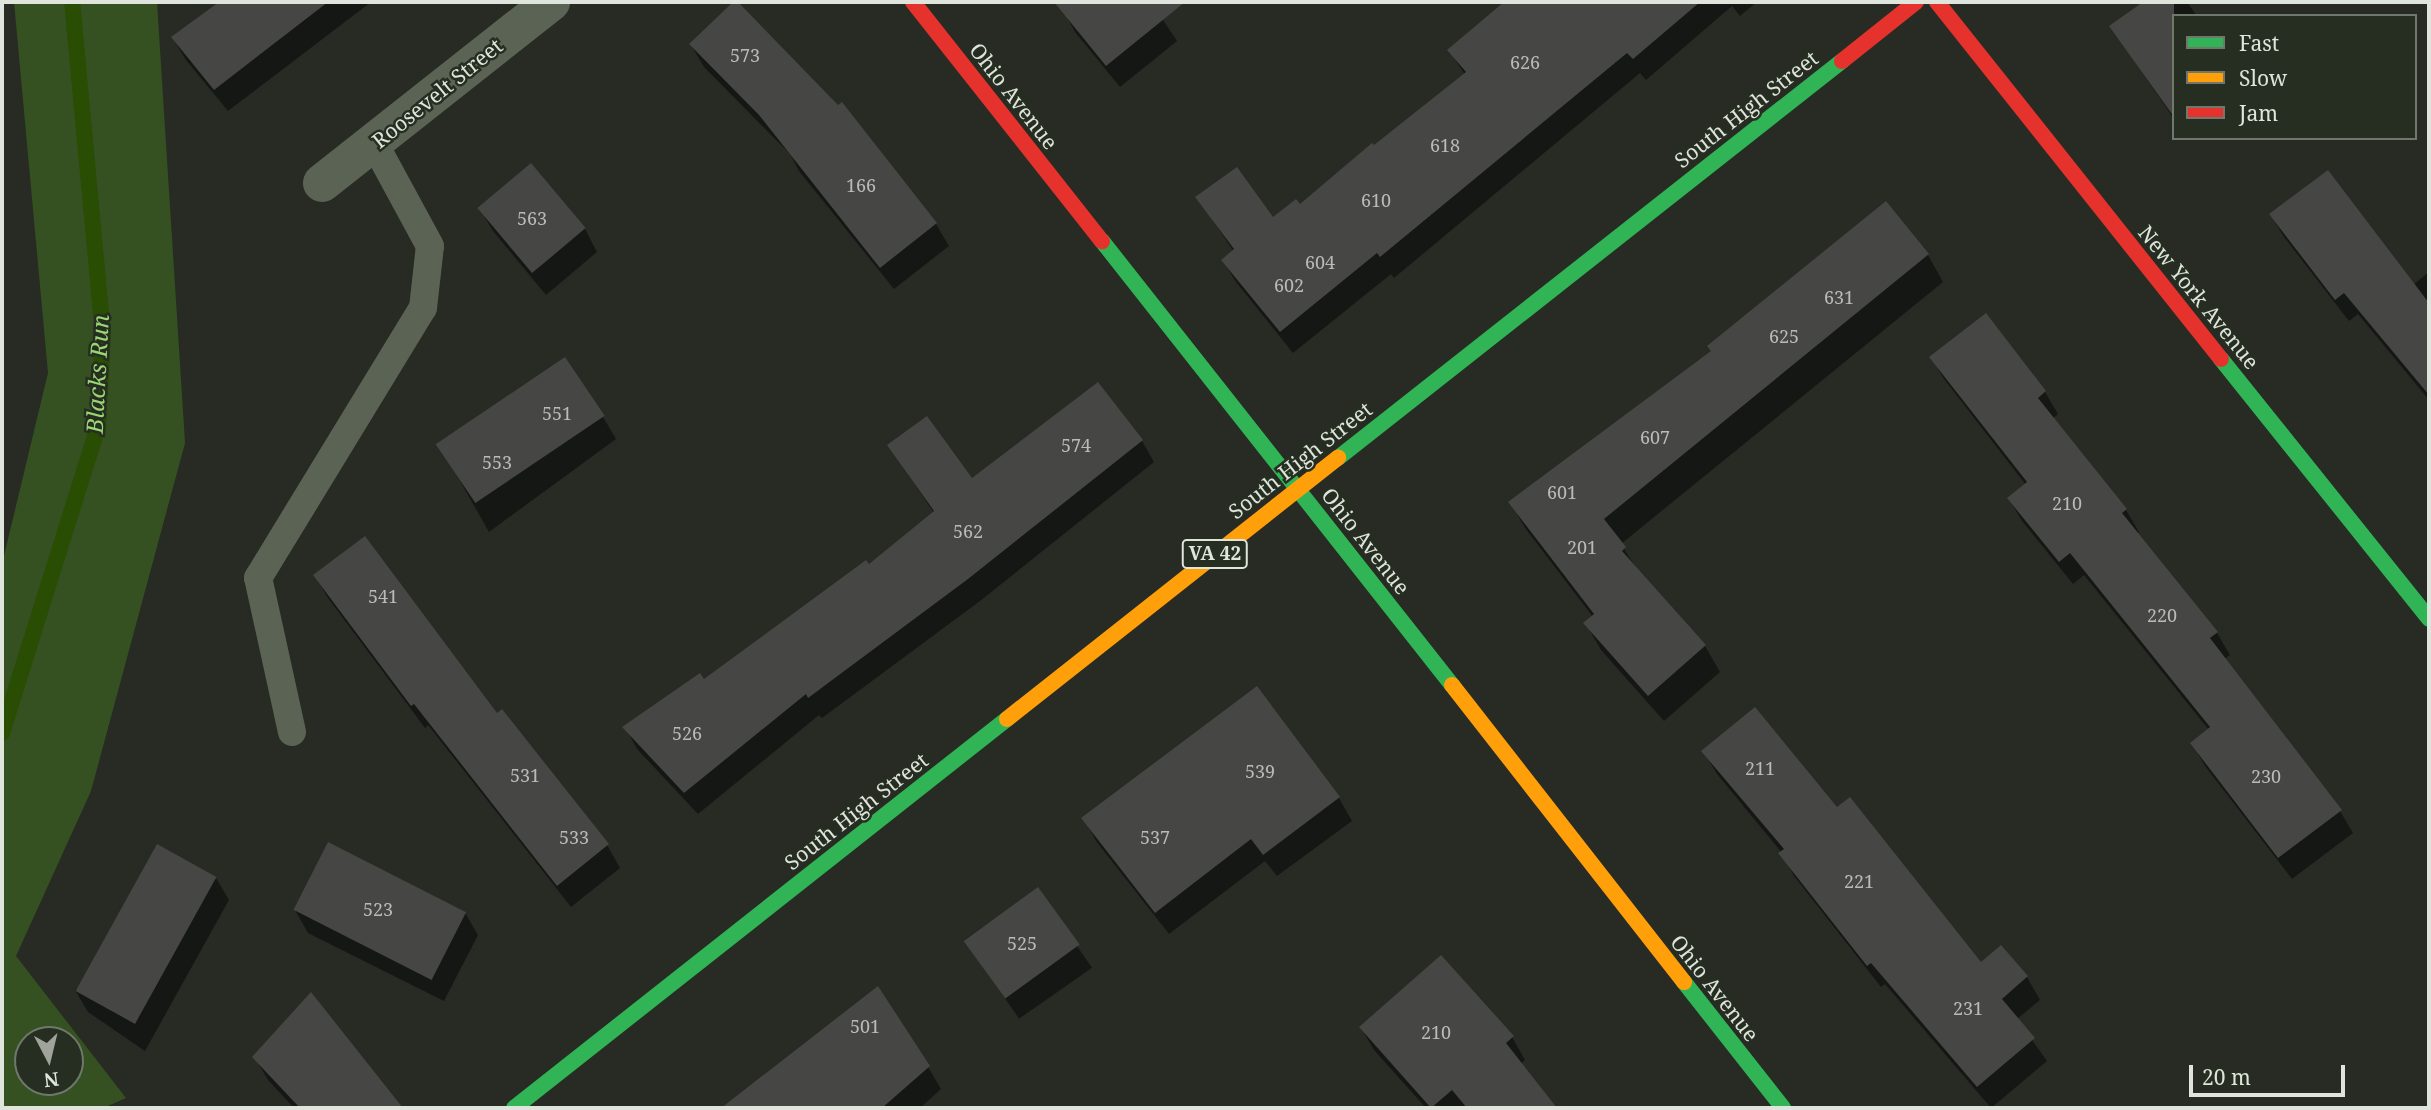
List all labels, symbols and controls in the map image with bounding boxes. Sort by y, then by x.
legend [2172,14,2417,140]
text: Fast [2239,29,2279,57]
street label: Roosevelt Street [367,33,507,153]
street label: Ohio Avenue [965,38,1063,154]
house number: 573 [730,44,760,66]
street label: South High Street [1669,45,1823,173]
house number: 626 [1510,51,1540,73]
text: Slow [2239,64,2287,92]
text: Jam [2239,99,2278,127]
house number: 618 [1430,134,1460,156]
house number: 166 [846,174,876,196]
house number: 610 [1361,189,1391,211]
house number: 563 [517,207,547,229]
street label: New York Avenue [2133,220,2265,374]
house number: 604 [1305,251,1335,273]
house number: 602 [1274,274,1304,296]
house number: 631 [1824,286,1854,308]
water label: Blacks Run [80,314,114,434]
house number: 625 [1769,325,1799,347]
street label: South High Street [1223,396,1377,524]
house number: 551 [542,402,572,424]
house number: 607 [1640,426,1670,448]
house number: 574 [1061,434,1091,456]
house number: 553 [482,451,512,473]
house number: 601 [1547,481,1577,503]
street label: Ohio Avenue [1317,483,1415,599]
house number: 210 [2052,492,2082,514]
house number: 562 [953,520,983,542]
house number: 201 [1567,536,1597,558]
road number: VA 42 [1182,538,1248,569]
house number: 541 [368,585,398,607]
house number: 220 [2147,604,2177,626]
house number: 526 [672,722,702,744]
street label: South High Street [779,747,933,875]
house number: 211 [1745,757,1775,779]
house number: 539 [1245,760,1275,782]
house number: 531 [510,764,540,786]
house number: 230 [2251,765,2281,787]
house number: 533 [559,826,589,848]
house number: 537 [1140,826,1170,848]
house number: 221 [1844,870,1874,892]
house number: 523 [363,898,393,920]
street label: Ohio Avenue [1666,930,1764,1046]
house number: 525 [1007,932,1037,954]
house number: 231 [1953,997,1983,1019]
house number: 501 [850,1015,880,1037]
house number: 210 [1421,1021,1451,1043]
north arrow [14,1026,84,1096]
scale bar [2193,1050,2349,1094]
text: 20 m [2202,1063,2251,1091]
text: N [42,1066,60,1094]

